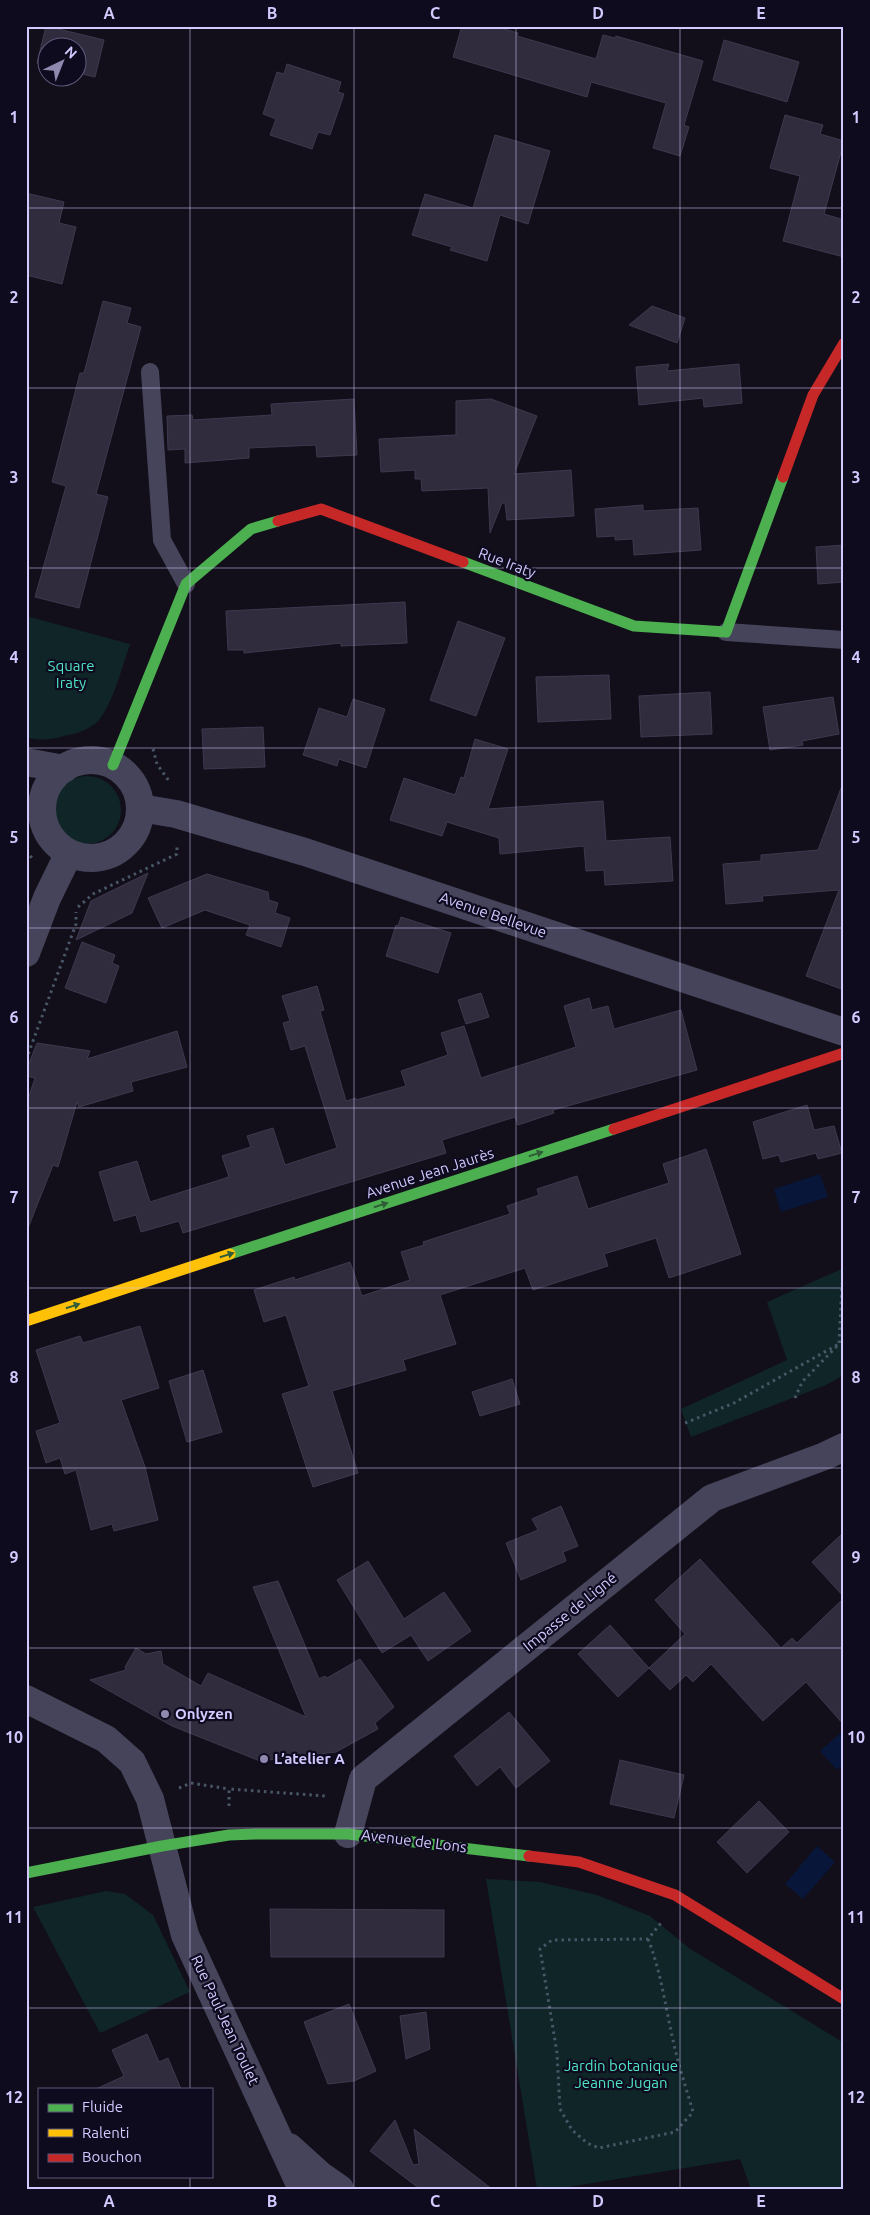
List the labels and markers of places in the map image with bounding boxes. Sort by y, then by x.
place label: Onlyzen [175,1705,233,1722]
marker: Onlyzen [159,1708,171,1720]
place label: L’atelier A [274,1750,345,1767]
marker: L’atelier A [258,1753,270,1765]

